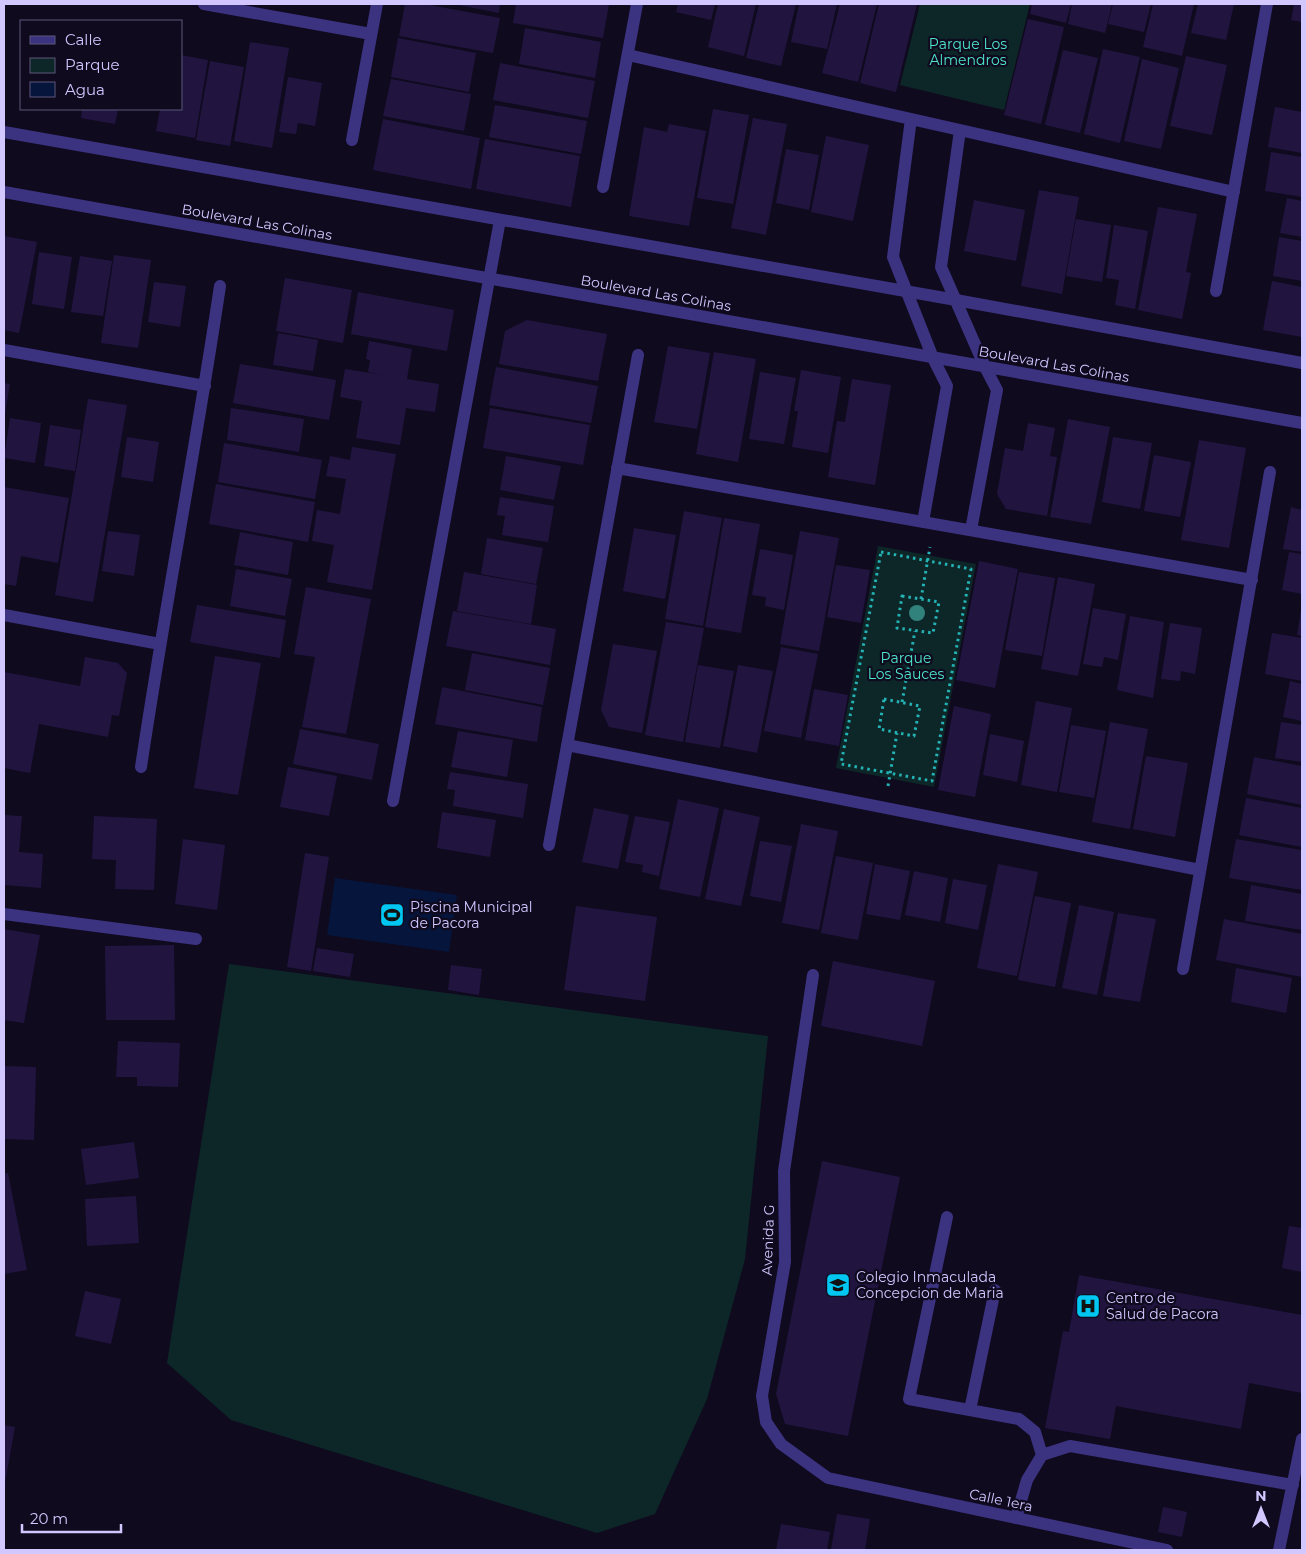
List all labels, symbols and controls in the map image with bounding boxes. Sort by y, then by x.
legend [20,20,182,110]
text: Calle [65,30,102,49]
park label: Parque Los Almendros [929,35,1007,69]
text: Parque [65,55,120,74]
text: Agua [65,80,105,99]
street label: Boulevard Las Colinas [180,200,334,244]
street label: Boulevard Las Colinas [579,271,733,315]
street label: Boulevard Las Colinas [977,342,1131,386]
park label: Parque Los Sauces [868,649,945,683]
place label: Piscina Municipal de Pacora [410,898,533,932]
sports icon: Piscina Municipal de Pacora [379,902,405,928]
street label: Avenida G [758,1204,778,1276]
place label: Colegio Inmaculada Concepcion de Maria [856,1268,1004,1302]
school or university icon: Colegio Inmaculada Concepcion de Maria [825,1272,851,1298]
place label: Centro de Salud de Pacora [1106,1289,1219,1323]
hospital icon: Centro de Salud de Pacora [1075,1293,1101,1319]
street label: Calle 1era [968,1484,1034,1516]
north arrow [1236,1484,1286,1534]
text: N [1255,1487,1267,1505]
scale bar [22,1502,121,1534]
text: 20 m [30,1509,68,1528]

